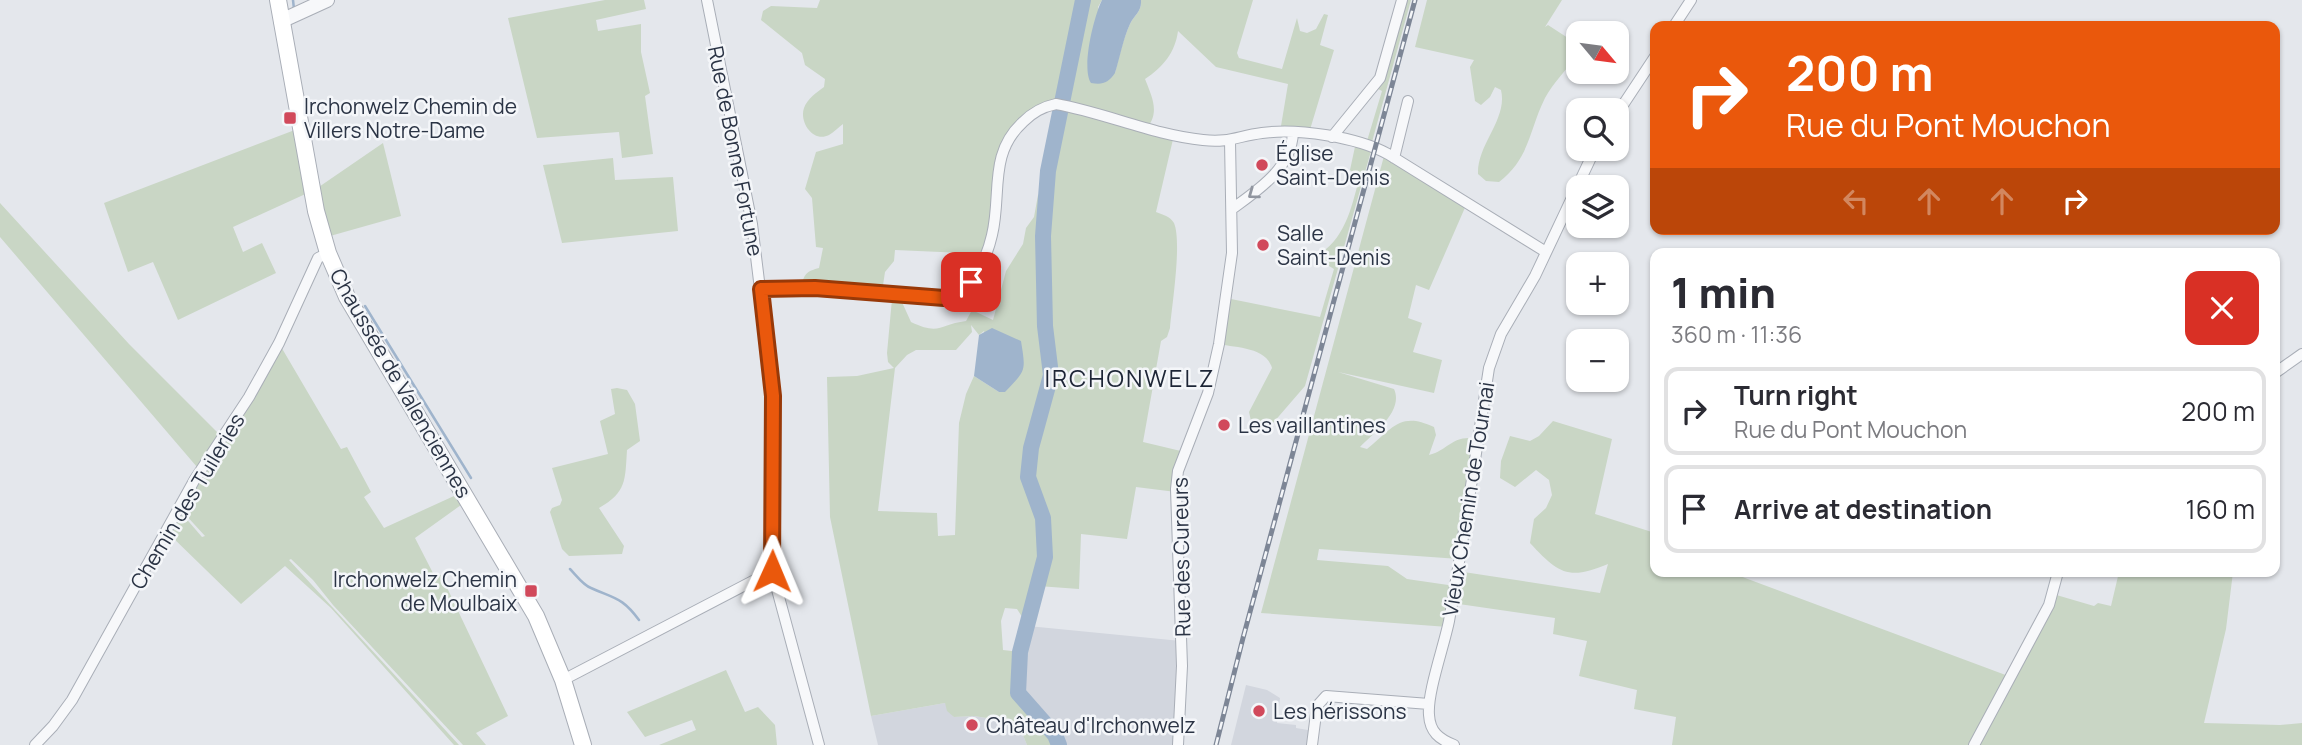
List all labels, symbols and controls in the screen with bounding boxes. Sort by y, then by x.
north arrow [1566,21,1629,84]
map controls [1566,21,1629,392]
text: 200 m [1786,39,1934,106]
street label: Rue de Bonne Fortune [702,44,770,258]
icon: right [1671,49,1762,140]
place label: Irchonwelz Chemin de Villers Notre-Dame [304,92,517,144]
button: search [1566,98,1629,161]
text: Rue du Pont Mouchon [1786,103,2111,147]
marker: Irchonwelz Chemin de Villers Notre-Dame [282,110,298,126]
place label: Église Saint-Denis [1276,139,1390,191]
marker: Église Saint-Denis [1254,157,1270,173]
button: layers [1566,175,1629,238]
icon: left [1837,182,1875,220]
icon: ahead [1910,182,1948,220]
icon: ahead [1983,182,2021,220]
icon: right [2056,182,2094,220]
one-way arrow [1248,185,1261,198]
place label: Salle Saint-Denis [1277,219,1391,271]
marker: Salle Saint-Denis [1255,237,1271,253]
pin [941,252,1001,312]
button: + [1566,252,1629,315]
street label: Chaussée de Valenciennes [324,263,478,503]
icon: arrive [952,263,990,301]
text: 1 min [1671,263,1776,321]
button: close [2185,271,2259,345]
text: 360 m · 11:36 [1671,318,1802,350]
button: − [1566,329,1629,392]
district label: IRCHONWELZ [1044,361,1216,394]
text: Turn right [1734,377,1858,413]
street label: Vieux Chemin de Tournai [1436,380,1500,618]
icon: right [1675,392,1713,430]
text: 200 m [2181,393,2255,429]
street label: Chemin des Tuileries [123,408,251,594]
place label: Les vaillantines [1238,411,1386,439]
text: Rue du Pont Mouchon [1734,413,1967,445]
marker: Les vaillantines [1216,417,1232,433]
street label: Rue des Cureurs [1166,477,1196,637]
icon: arrive [1675,490,1713,528]
text: Arrive at destination [1734,491,1992,527]
text: 160 m [2186,491,2255,527]
position arrow [735,534,809,608]
place label: Irchonwelz Chemin de Moulbaix [333,565,517,617]
marker: Irchonwelz Chemin de Moulbaix [523,583,539,599]
place label: Les hérissons [1273,697,1406,725]
marker: Les hérissons [1251,703,1267,719]
place label: Château d'Irchonwelz [986,711,1196,739]
marker: Château d'Irchonwelz [964,717,980,733]

